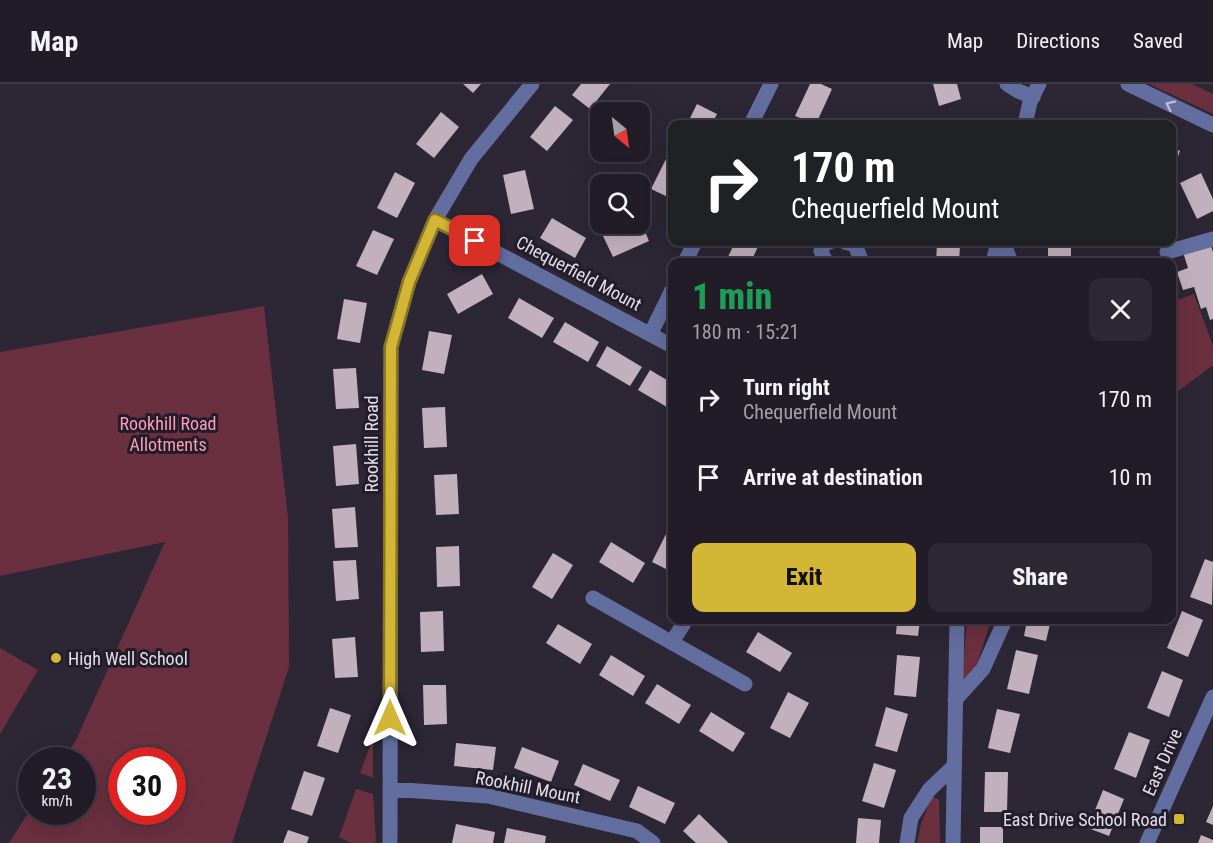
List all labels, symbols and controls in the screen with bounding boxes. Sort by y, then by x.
text: Map [30,25,78,58]
text: Map [947,29,983,53]
text: Directions [1016,29,1100,53]
text: Saved [1133,29,1183,53]
one-way arrow [1166,100,1177,112]
north arrow [590,102,650,162]
map controls [590,102,650,234]
text: 170 m [791,143,896,192]
icon: right [692,144,770,222]
button: search [590,174,650,234]
text: Chequerfield Mount [791,193,999,225]
pin [449,215,500,266]
icon: arrive [458,224,491,257]
street label: Chequerfield Mount [513,231,645,315]
text: 1 min [692,276,772,318]
button: close [1089,278,1152,341]
text: 180 m · 15:21 [692,320,799,344]
text: Turn right [743,375,830,400]
icon: right [692,383,725,416]
text: 170 m [1098,387,1152,412]
street label: Rookhill Road [361,395,382,493]
text: Chequerfield Mount [743,400,897,424]
park label: Rookhill Road Allotments [119,413,217,455]
icon: arrive [692,461,725,494]
text: Arrive at destination [743,465,923,490]
text: 10 m [1109,465,1152,490]
button: Exit [692,543,916,612]
button: Share [928,543,1152,612]
place label: High Well School [68,648,188,669]
marker: High Well School [49,651,63,665]
position arrow [358,686,422,750]
street label: East Drive [1138,725,1186,799]
speed limit sign: 30 [108,747,186,825]
text: 23 [42,761,72,796]
street label: Rookhill Mount [474,767,582,807]
text: km/h [42,792,72,810]
place label: East Drive School Road [1003,809,1167,830]
marker: East Drive School Road [1172,812,1186,826]

